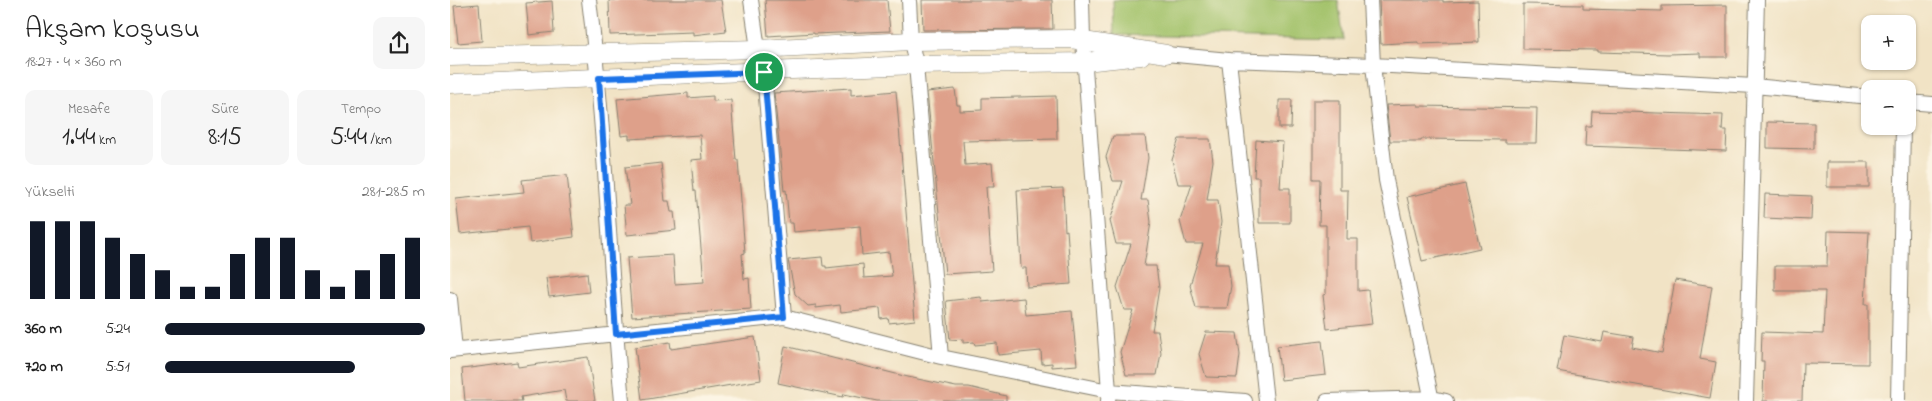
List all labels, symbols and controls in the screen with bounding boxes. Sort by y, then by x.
text: Akşam koşusu [25,10,200,51]
map controls [1861,15,1916,135]
button: + [1861,15,1916,70]
button: share [373,17,425,69]
text: 18:27 · 4 × 360 m [25,50,122,74]
pin [743,51,785,93]
icon: arrive [750,58,778,86]
button: − [1861,80,1916,135]
text: Mesafe [68,99,110,120]
text: Süre [211,99,239,120]
text: Tempo [341,99,381,120]
text: 1.44 [62,120,96,156]
text: 8:15 [208,120,242,156]
text: 5:44 [330,120,367,156]
text: km [96,130,116,151]
text: /km [367,130,392,151]
text: Yükselti [25,180,75,204]
text: 281–285 m [362,180,425,204]
text: 360 m [25,317,62,341]
text: 5:24 [105,317,130,341]
text: 720 m [25,355,63,379]
text: 5:51 [105,355,130,379]

